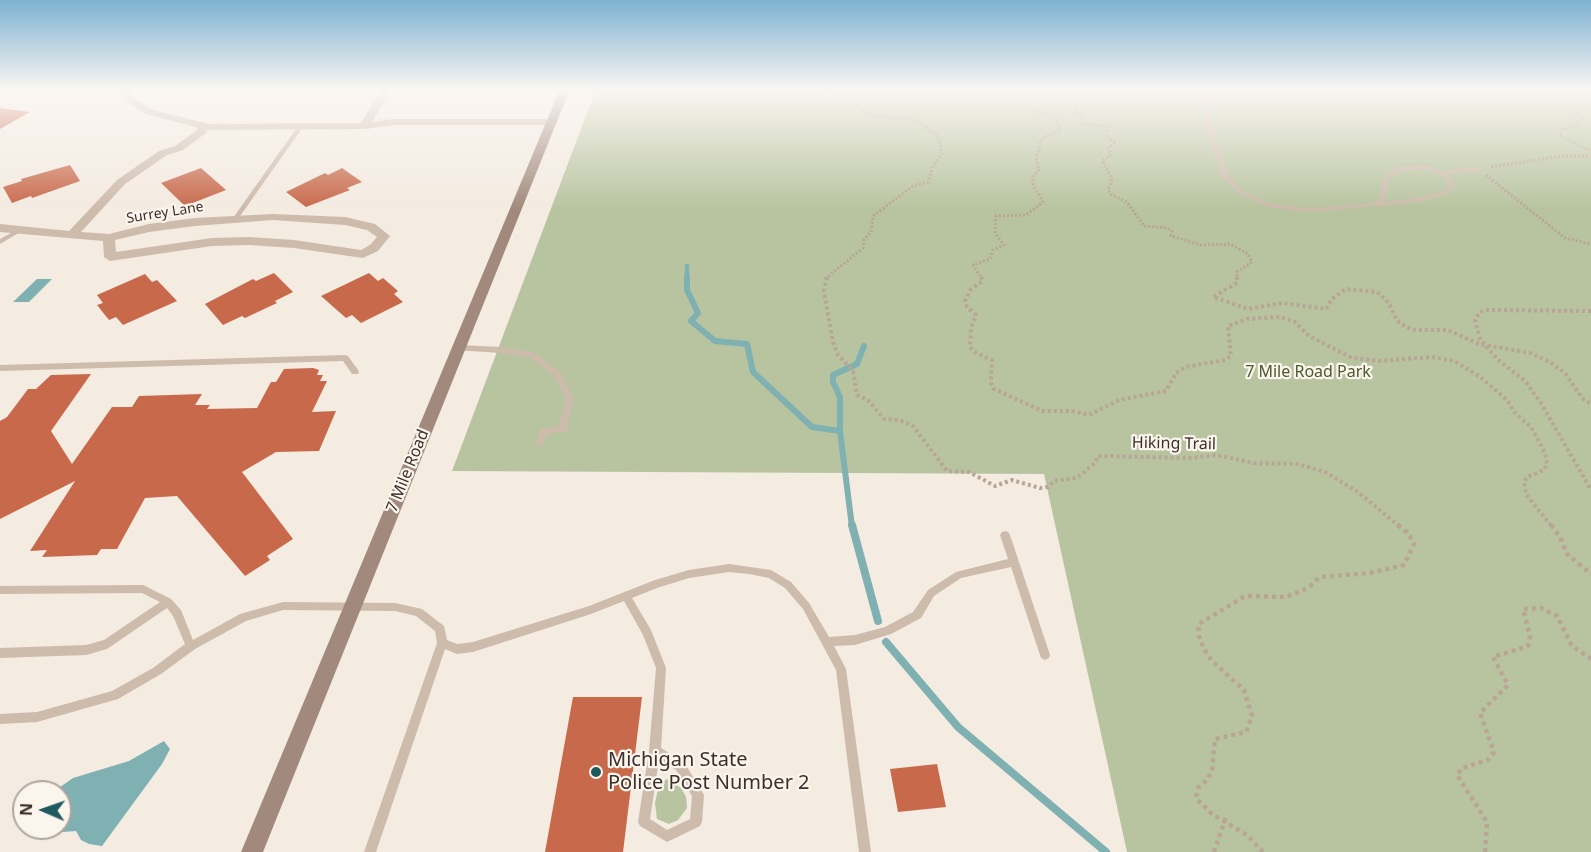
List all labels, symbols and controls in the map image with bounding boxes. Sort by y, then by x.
street label: Surrey Lane [125,199,205,227]
park label: 7 Mile Road Park [1245,362,1371,382]
street label: 7 Mile Road [383,427,433,515]
street label: Hiking Trail [1132,434,1216,454]
place label: Michigan State Police Post Number 2 [608,748,810,795]
marker: Michigan State Police Post Number 2 [589,765,603,779]
north arrow [12,780,72,840]
text: N [15,803,37,816]

